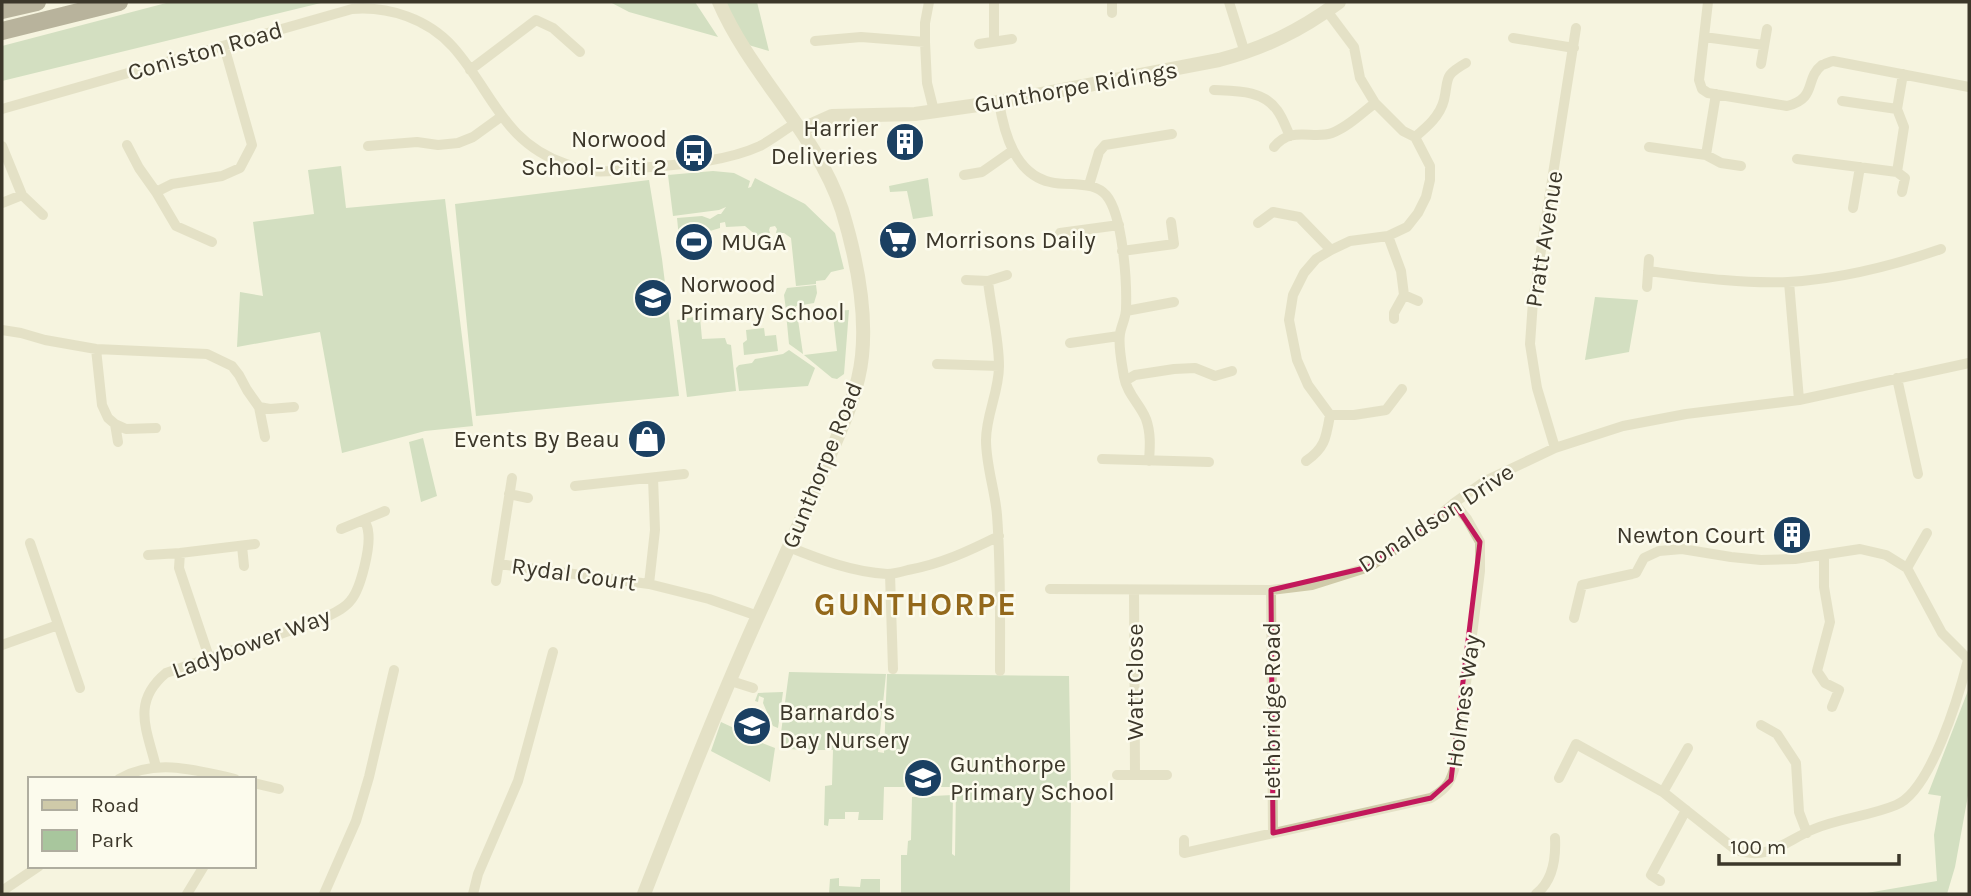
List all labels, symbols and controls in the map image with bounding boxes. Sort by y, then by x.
street label: Coniston Road [124,16,286,86]
street label: Gunthorpe Ridings [972,55,1180,119]
place label: Harrier Deliveries [771,114,878,170]
building icon: Harrier Deliveries [884,121,926,163]
place label: Norwood School- Citi 2 [521,125,667,181]
bus stop icon: Norwood School- Citi 2 [673,132,715,174]
street label: Pratt Avenue [1519,169,1569,309]
supermarket icon: Morrisons Daily [877,219,919,261]
sports icon: MUGA [673,221,715,263]
place label: Morrisons Daily [925,226,1096,254]
place label: MUGA [721,228,786,256]
place label: Norwood Primary School [680,270,845,326]
school or university icon: Norwood Primary School [632,277,674,319]
street label: Gunthorpe Road [776,378,868,552]
shop icon: Events By Beau [626,418,668,460]
place label: Events By Beau [454,425,620,453]
street label: Donaldson Drive [1353,457,1519,579]
building icon: Newton Court [1771,514,1813,556]
place label: Newton Court [1616,521,1765,549]
street label: Rydal Court [510,551,638,597]
district label: GUNTHORPE [814,586,1018,623]
street label: Ladybower Way [168,601,334,685]
street label: Lethbridge Road [1258,622,1286,800]
street label: Watt Close [1121,623,1149,741]
street label: Holmes Way [1440,633,1486,769]
place label: Barnardo's Day Nursery [779,698,909,754]
school or university icon: Barnardo's Day Nursery [731,705,773,747]
place label: Gunthorpe Primary School [950,750,1115,806]
school or university icon: Gunthorpe Primary School [902,757,944,799]
legend [28,777,256,868]
text: Road [91,793,139,817]
scale bar [1719,822,1899,866]
text: Park [91,828,134,852]
text: 100 m [1730,835,1787,859]

